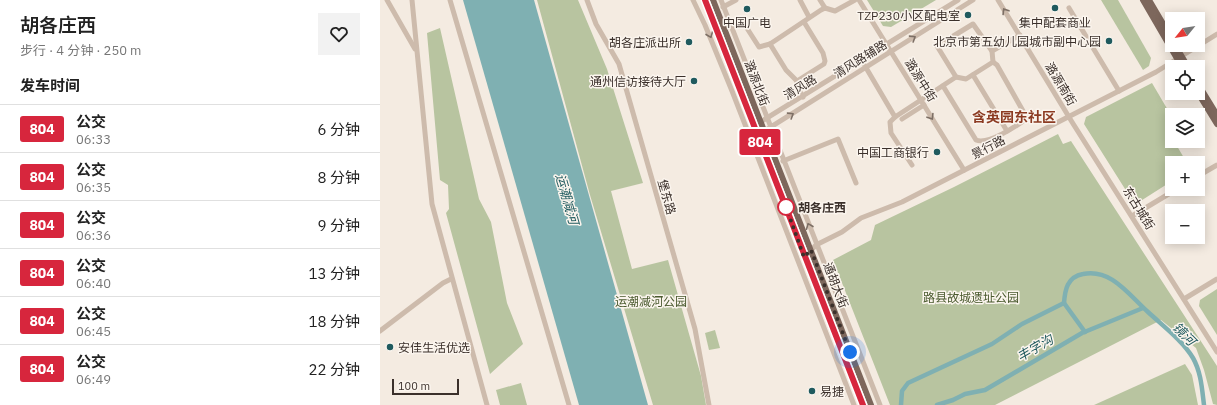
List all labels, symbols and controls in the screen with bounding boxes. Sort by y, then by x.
marker: 集中配套商业 [1050,3,1060,13]
marker: 中国广电 [742,4,752,14]
place label: TZP230小区配电室 [857,8,960,23]
one-way arrow [1003,8,1010,15]
marker: TZP230小区配电室 [963,10,973,20]
north arrow [1165,12,1205,52]
map controls [1165,12,1205,244]
text: 胡各庄西 [20,13,96,37]
button: heart [318,13,360,55]
place label: 中国广电 [723,15,771,30]
place label: 集中配套商业 [1019,15,1091,30]
one-way arrow [705,32,713,39]
place label: 北京市第五幼儿园城市副中心园 [933,34,1101,49]
place label: 胡各庄派出所 [609,35,681,50]
one-way arrow [908,36,915,43]
marker: 北京市第五幼儿园城市副中心园 [1104,36,1114,46]
marker: 胡各庄派出所 [684,37,694,47]
street label: 清风路辅路 [831,37,889,81]
text: 步行 · 4 分钟 · 250 m [20,42,141,59]
street label: 潞源中街 [902,56,940,104]
street label: 潞源北街 [741,58,773,108]
street label: 潞源南街 [1042,60,1080,108]
button: locate [1165,60,1205,100]
street label: 清风路 [781,71,819,103]
place label: 通州信访接待大厅 [590,74,686,89]
text: 发车时间 [20,76,80,95]
marker: 通州信访接待大厅 [689,76,699,86]
district label: 含英园东社区 [972,108,1056,126]
button: layers [1165,108,1205,148]
text: 公交 [76,112,106,131]
one-way arrow [786,112,793,119]
one-way arrow [927,112,934,119]
text: 804 [29,120,55,138]
text: 6 分钟 [317,120,360,139]
line badge: 804 [737,129,783,155]
text: 06:33 [76,131,111,148]
street label: 景行路 [969,132,1007,162]
text: 804 [747,133,773,151]
place label: 中国工商银行 [857,145,929,160]
marker: 中国工商银行 [932,147,942,157]
button: + [1165,156,1205,196]
text: 公交 [76,160,106,179]
text: 804 [29,168,55,186]
text: 8 分钟 [317,168,360,187]
water label: 运潮减河 [552,172,583,229]
street label: 堡东路 [655,178,679,216]
text: 06:35 [76,179,111,196]
street label: 东古城街 [1120,184,1158,232]
marker: 胡各庄西 [777,198,795,216]
place label: 胡各庄西 [798,200,846,215]
button: − [1165,204,1205,244]
text: 公交 [76,208,106,227]
text: 804 [29,216,55,234]
text: 9 分钟 [317,216,360,235]
one-way arrow [805,222,813,229]
text: 06:36 [76,227,111,244]
text: 公交 [76,256,106,275]
street label: 通胡大街 [820,260,852,310]
text: 804 [29,264,55,282]
text: 13 分钟 [308,264,360,283]
text: 06:40 [76,275,111,292]
park label: 路县故城遗址公园 [923,290,1019,305]
park label: 运潮减河公园 [615,294,687,309]
text: 公交 [76,304,106,323]
text: 804 [29,312,55,330]
text: 18 分钟 [308,312,360,331]
water label: 镜河 [1169,319,1201,351]
text: 06:45 [76,323,111,340]
water label: 丰字沟 [1014,330,1058,365]
place label: 安佳生活优选 [398,340,470,355]
marker: 安佳生活优选 [385,342,395,352]
your location [840,342,860,362]
text: 公交 [76,352,106,371]
text: 804 [29,360,55,378]
text: 22 分钟 [308,360,360,379]
text: 06:49 [76,371,111,388]
scale bar [392,377,459,396]
text: 100 m [398,379,430,393]
place label: 易捷 [820,384,844,399]
marker: 易捷 [807,386,817,396]

